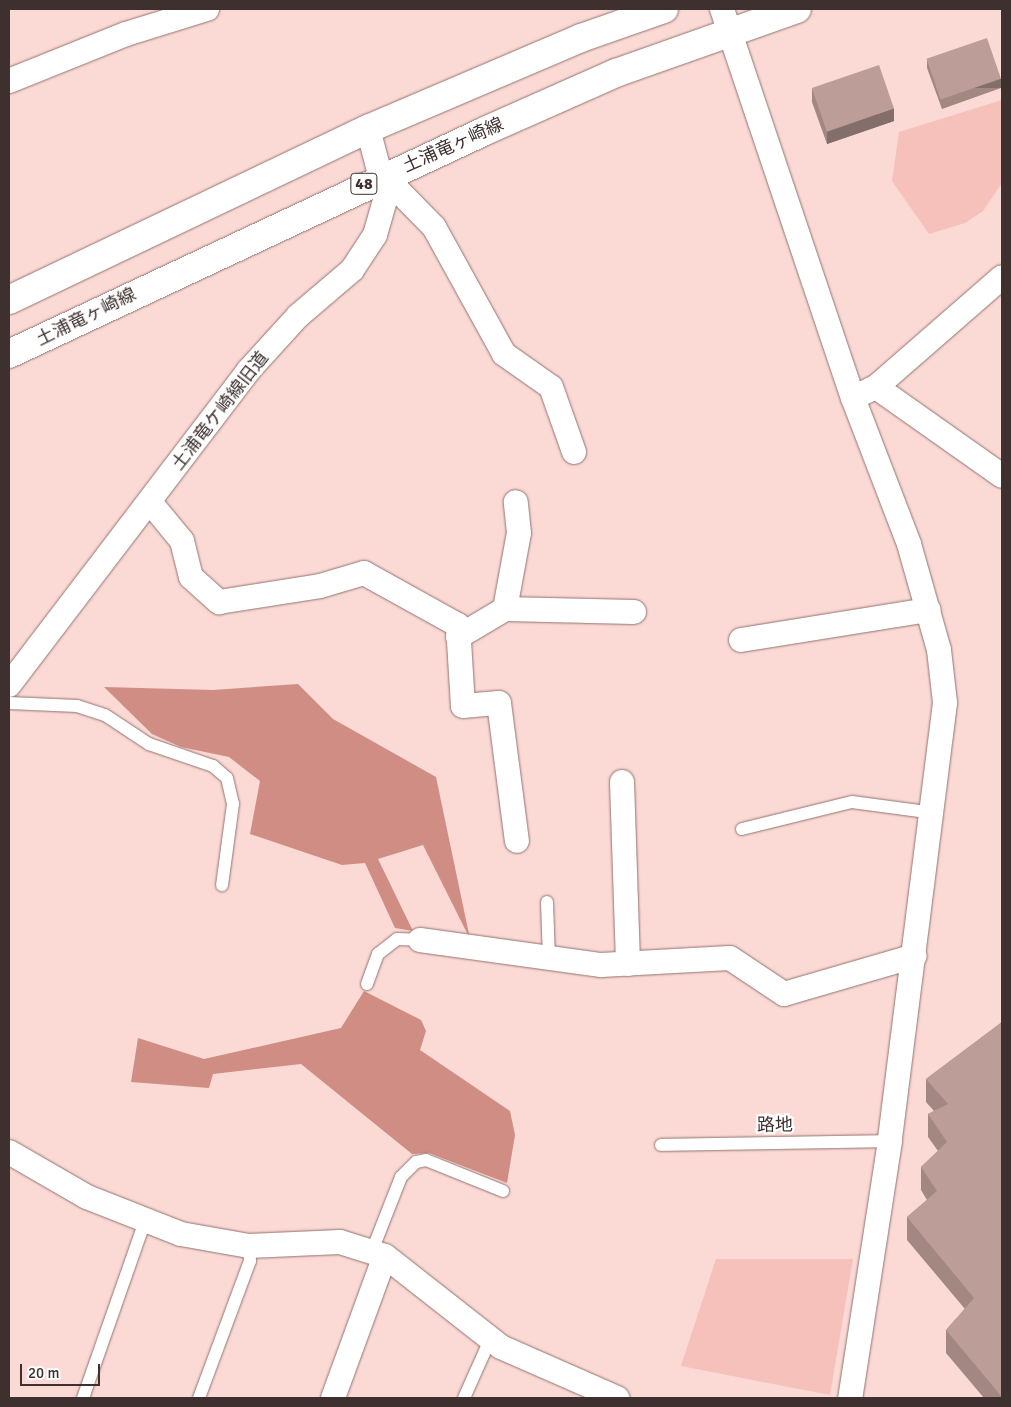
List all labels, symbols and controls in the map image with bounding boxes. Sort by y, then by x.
street label: 土浦竜ヶ崎線 [399,113,507,177]
road number: 48 [350,170,378,198]
street label: 土浦竜ヶ崎線 [33,284,139,350]
street label: 土浦竜ケ崎線旧道 [167,348,273,474]
street label: 路地 [757,1114,793,1136]
scale bar [22,1354,102,1386]
text: 20 m [28,1364,59,1382]

